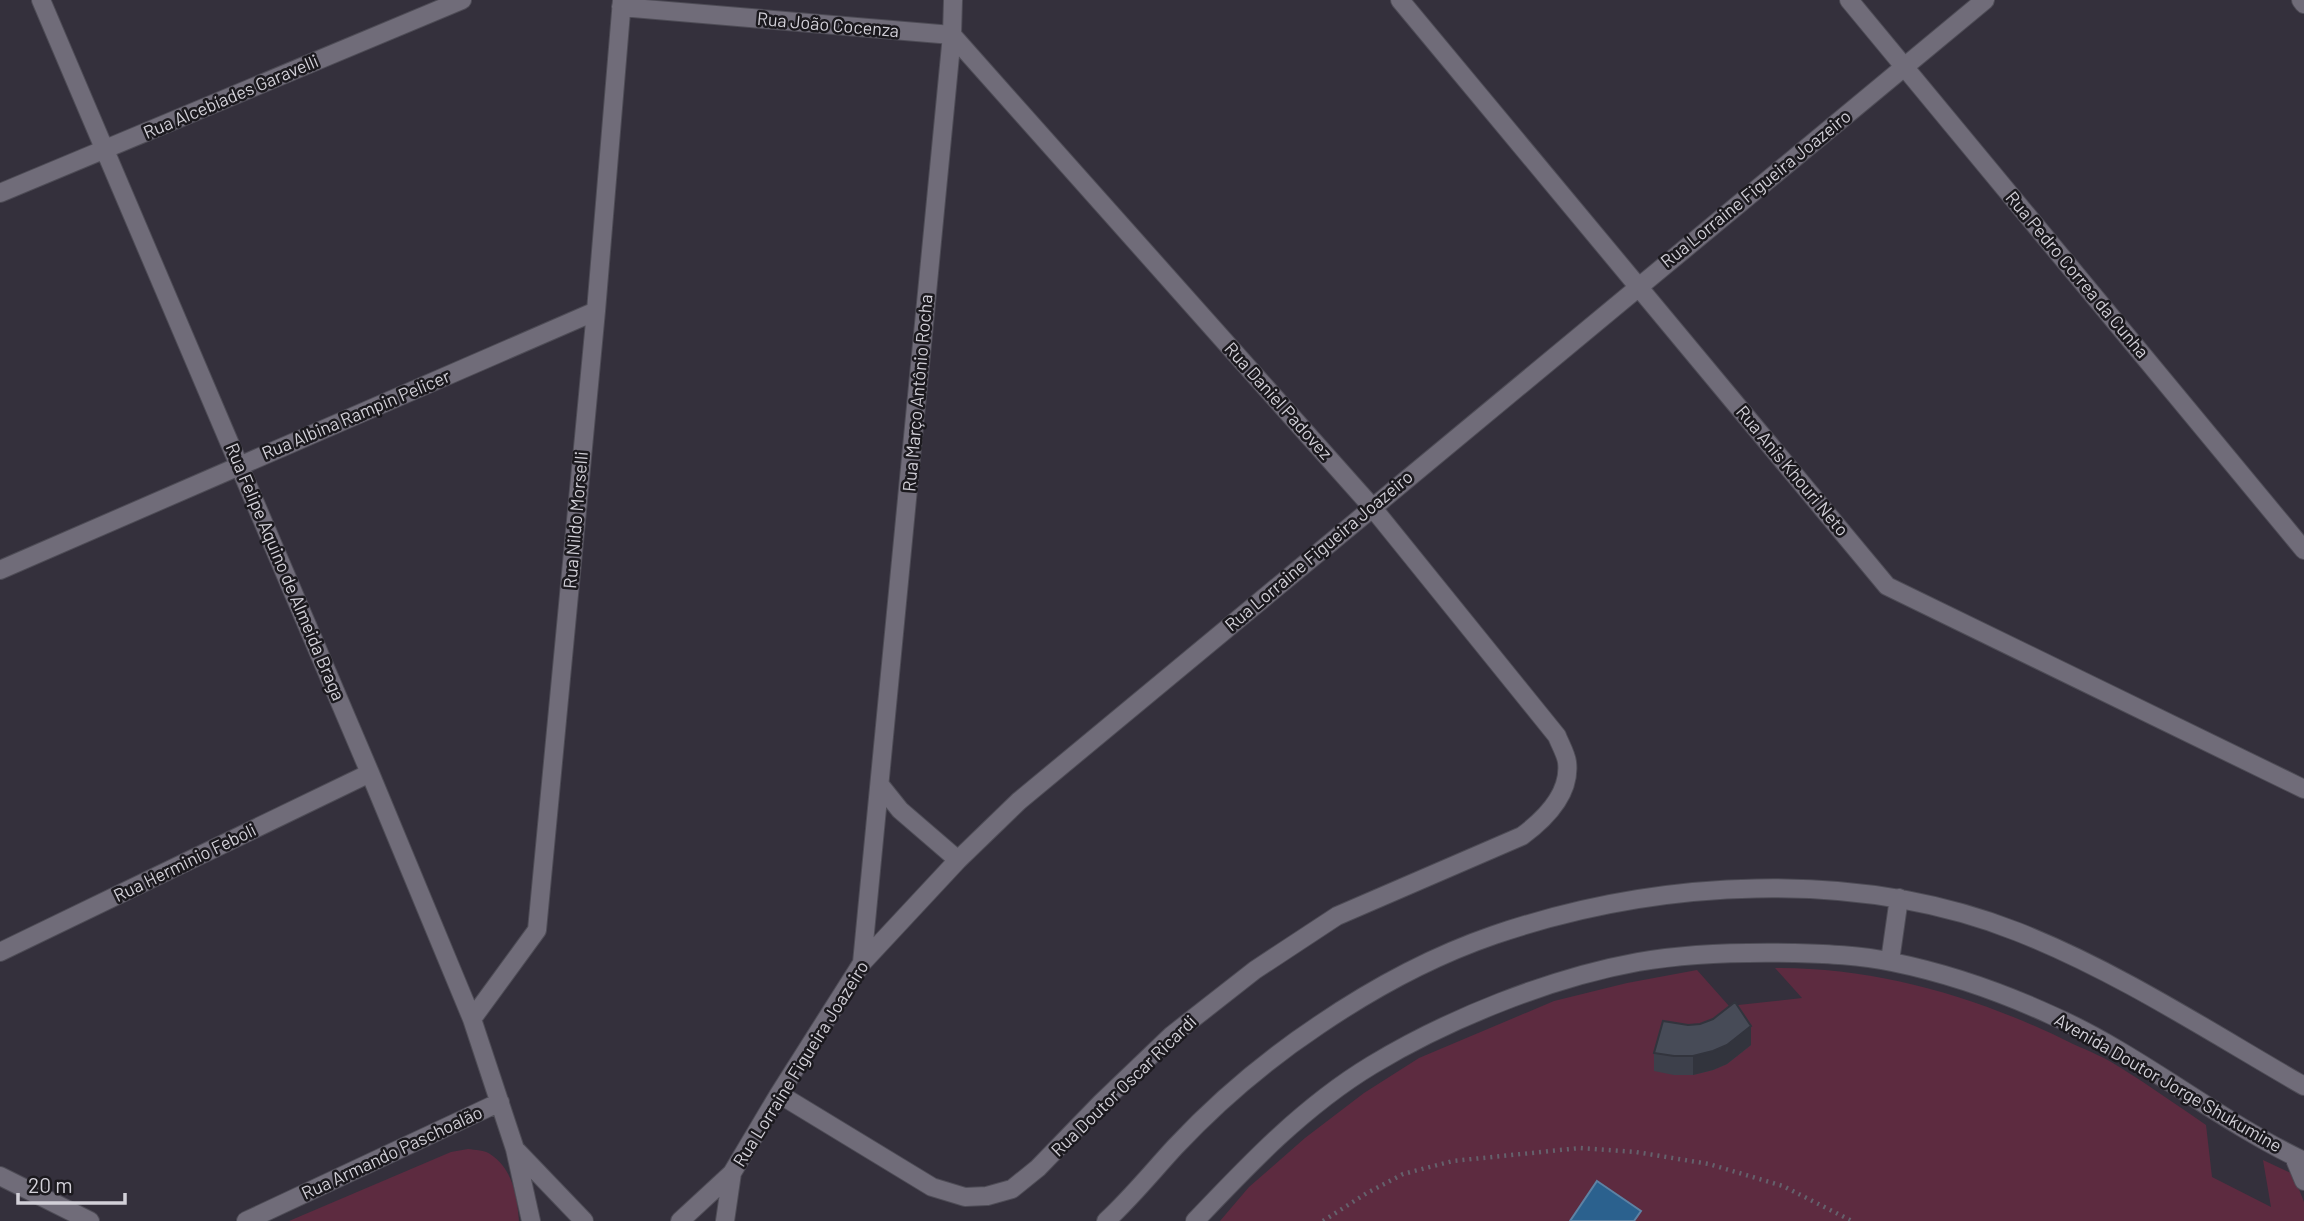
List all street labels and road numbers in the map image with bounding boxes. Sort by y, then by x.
street label: Rua João Cocenza [756,7,900,41]
street label: Rua Alcebíades Garavelli [140,49,322,143]
street label: Rua Lorraine Figueira Joazeiro [1656,105,1855,272]
street label: Rua Pedro Correa da Cunha [2002,187,2154,362]
street label: Rua Março Antônio Rocha [897,293,937,492]
street label: Rua Daniel Padovez [1220,337,1337,464]
street label: Rua Albina Rampin Pelicer [258,364,454,464]
street label: Rua Anis Khouri Neto [1732,401,1854,540]
street label: Rua Felipe Aquino de Almeida Braga [222,440,350,704]
street label: Rua Nildo Morselli [558,450,592,590]
street label: Rua Lorraine Figueira Joazeiro [1220,465,1417,635]
street label: Rua Herminio Feboli [110,818,259,906]
street label: Rua Lorraine Figueira Joazeiro [728,956,873,1170]
street label: Avenida Doutor Jorge Shukumine [2051,1008,2286,1156]
street label: Rua Doutor Oscar Ricardi [1046,1010,1201,1161]
street label: Rua Armando Paschoalão [298,1100,486,1204]

